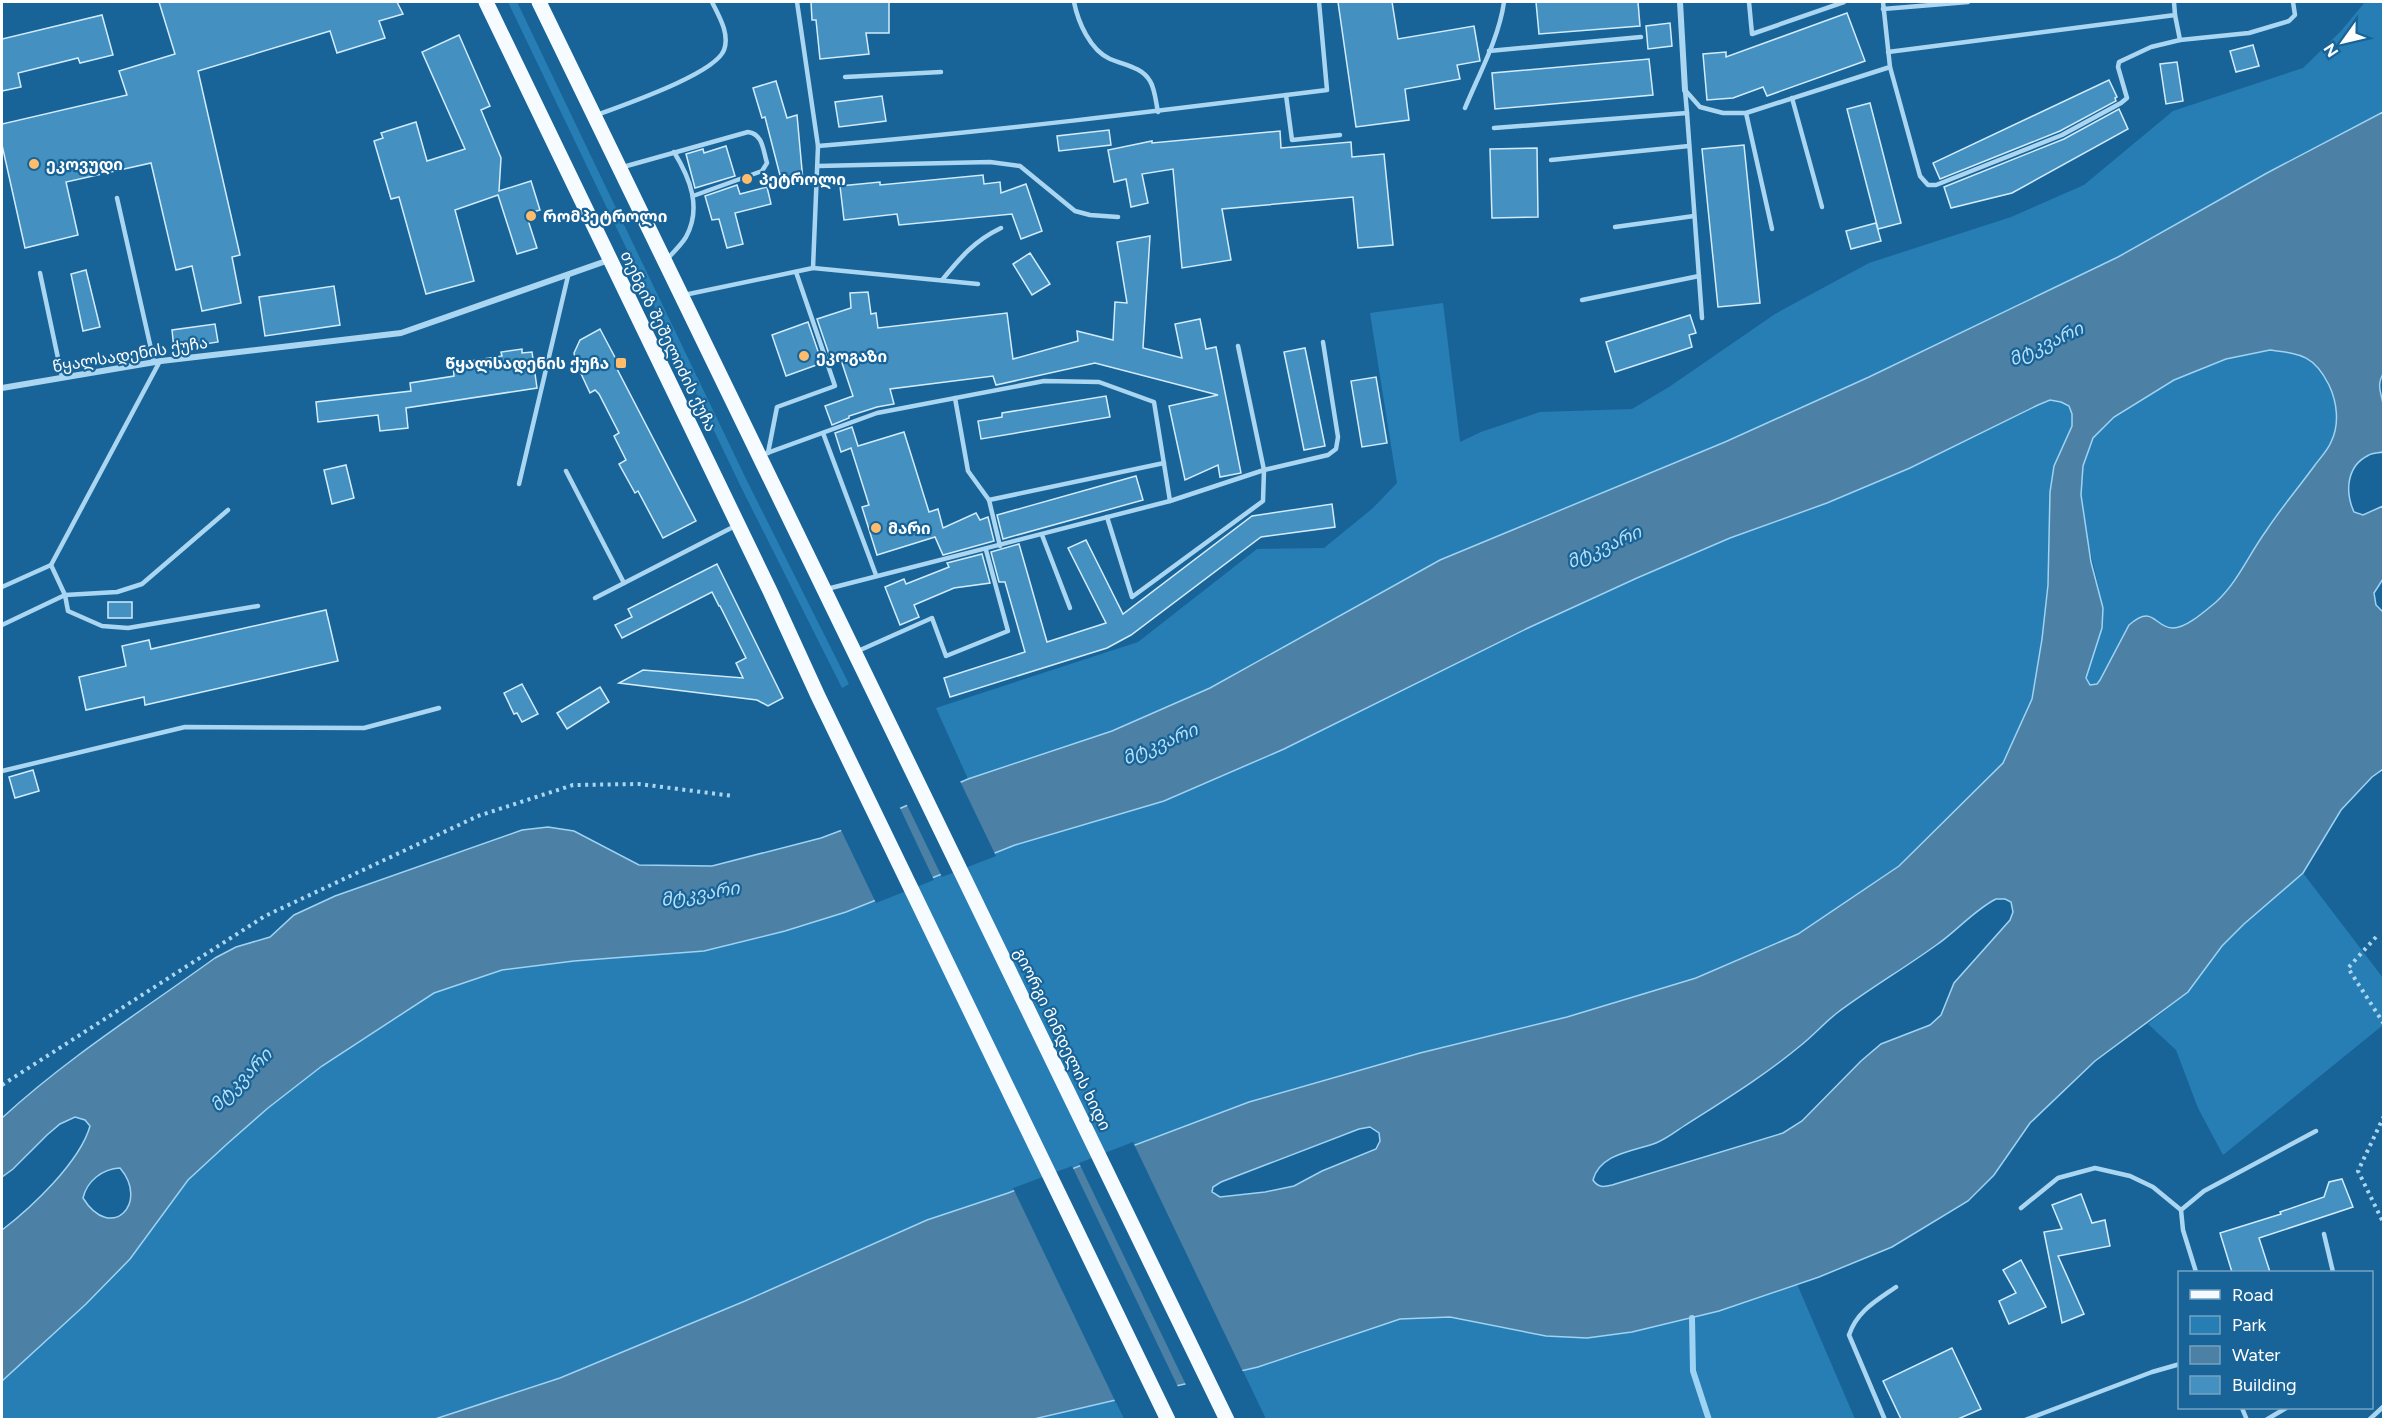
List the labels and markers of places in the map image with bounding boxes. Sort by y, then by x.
place label: ეკოვუდი [46,155,123,175]
marker: ეკოვუდი [27,157,41,171]
place label: პეტროლი [759,170,846,190]
marker: პეტროლი [740,172,754,186]
place label: რომპეტროლი [543,207,667,227]
marker: რომპეტროლი [524,209,538,223]
place label: ეკოგაზი [816,347,887,366]
marker: ეკოგაზი [797,349,811,363]
place label: წყალსადენის ქუჩა [445,354,609,374]
marker: წყალსადენის ქუჩა [614,356,628,370]
place label: მარი [888,519,931,538]
marker: მარი [869,521,883,535]

